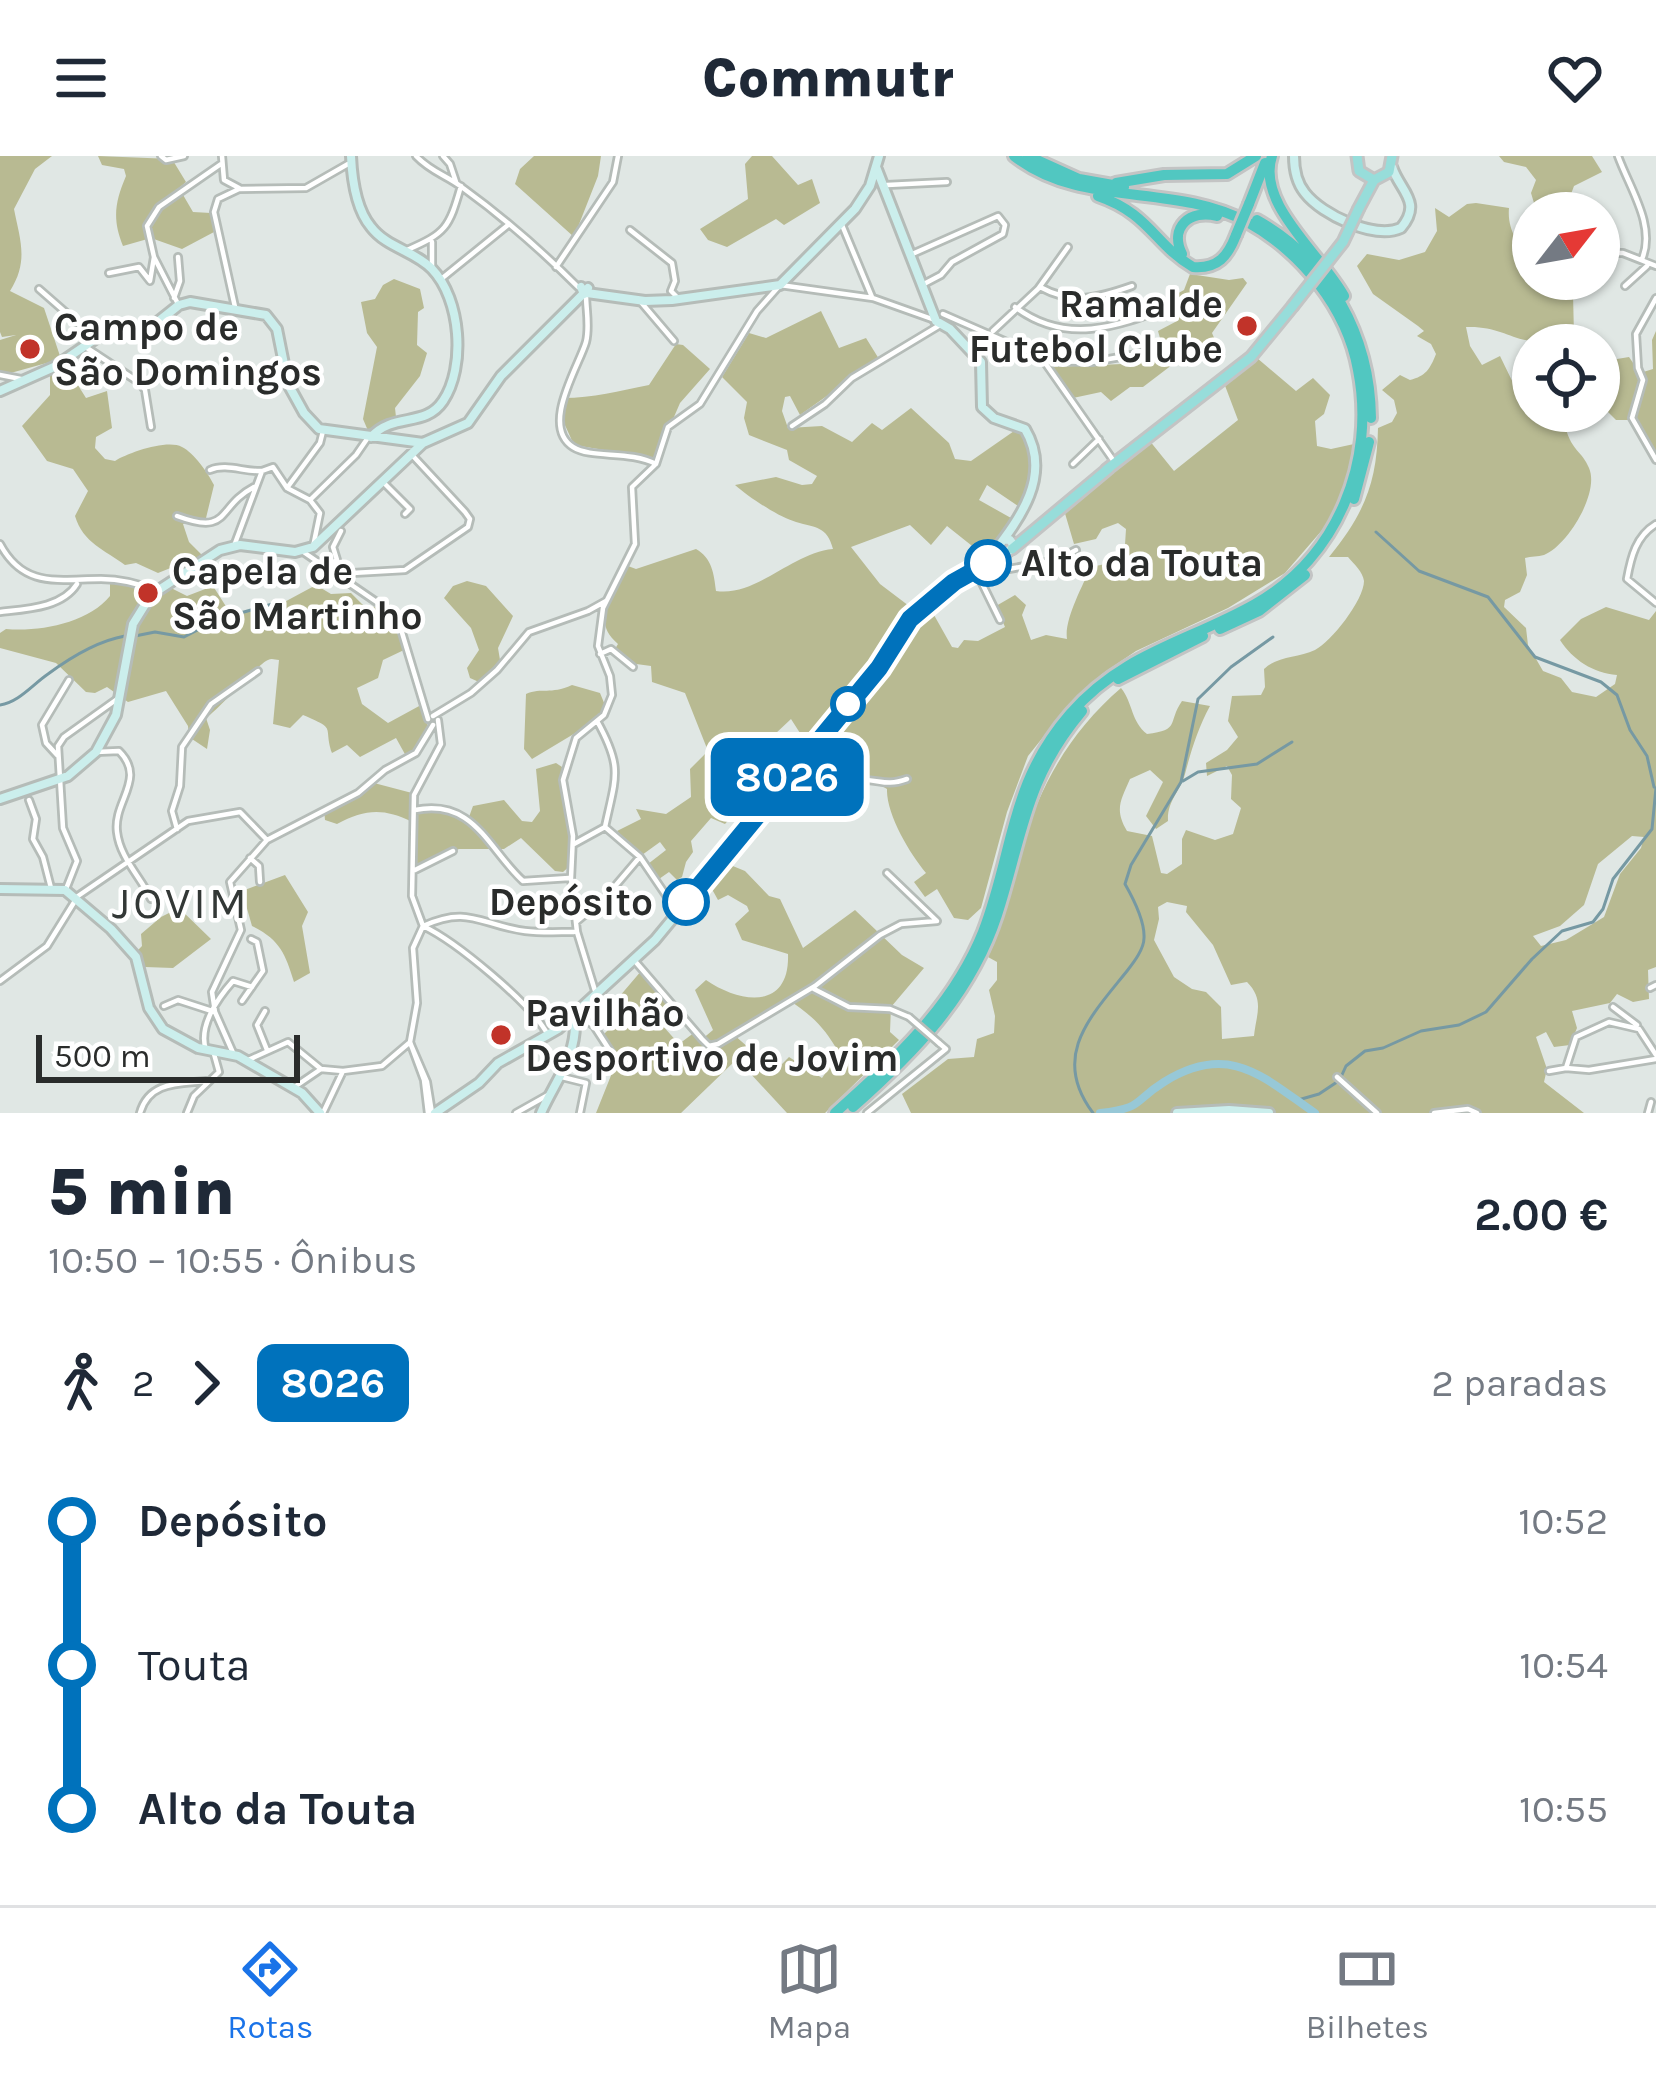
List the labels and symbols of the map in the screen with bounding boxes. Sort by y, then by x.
north arrow [1512,192,1620,300]
place label: Ramalde Futebol Clube [969,281,1223,372]
place label: Campo de São Domingos [54,304,322,395]
marker: Ramalde Futebol Clube [1234,313,1260,339]
marker: Campo de São Domingos [17,336,43,362]
place label: Alto da Touta [1021,540,1263,586]
marker: Alto da Touta [966,541,1010,585]
place label: Capela de São Martinho [172,548,423,639]
marker: Capela de São Martinho [135,580,161,606]
unlabelled marker [832,688,864,720]
line badge: 8026 [703,738,871,816]
district label: JOVIM [112,877,250,929]
place label: Depósito [489,879,653,925]
marker: Depósito [664,880,708,924]
place label: Pavilhão Desportivo de Jovim [525,990,898,1081]
marker: Pavilhão Desportivo de Jovim [488,1022,514,1048]
scale bar [36,1029,300,1082]

